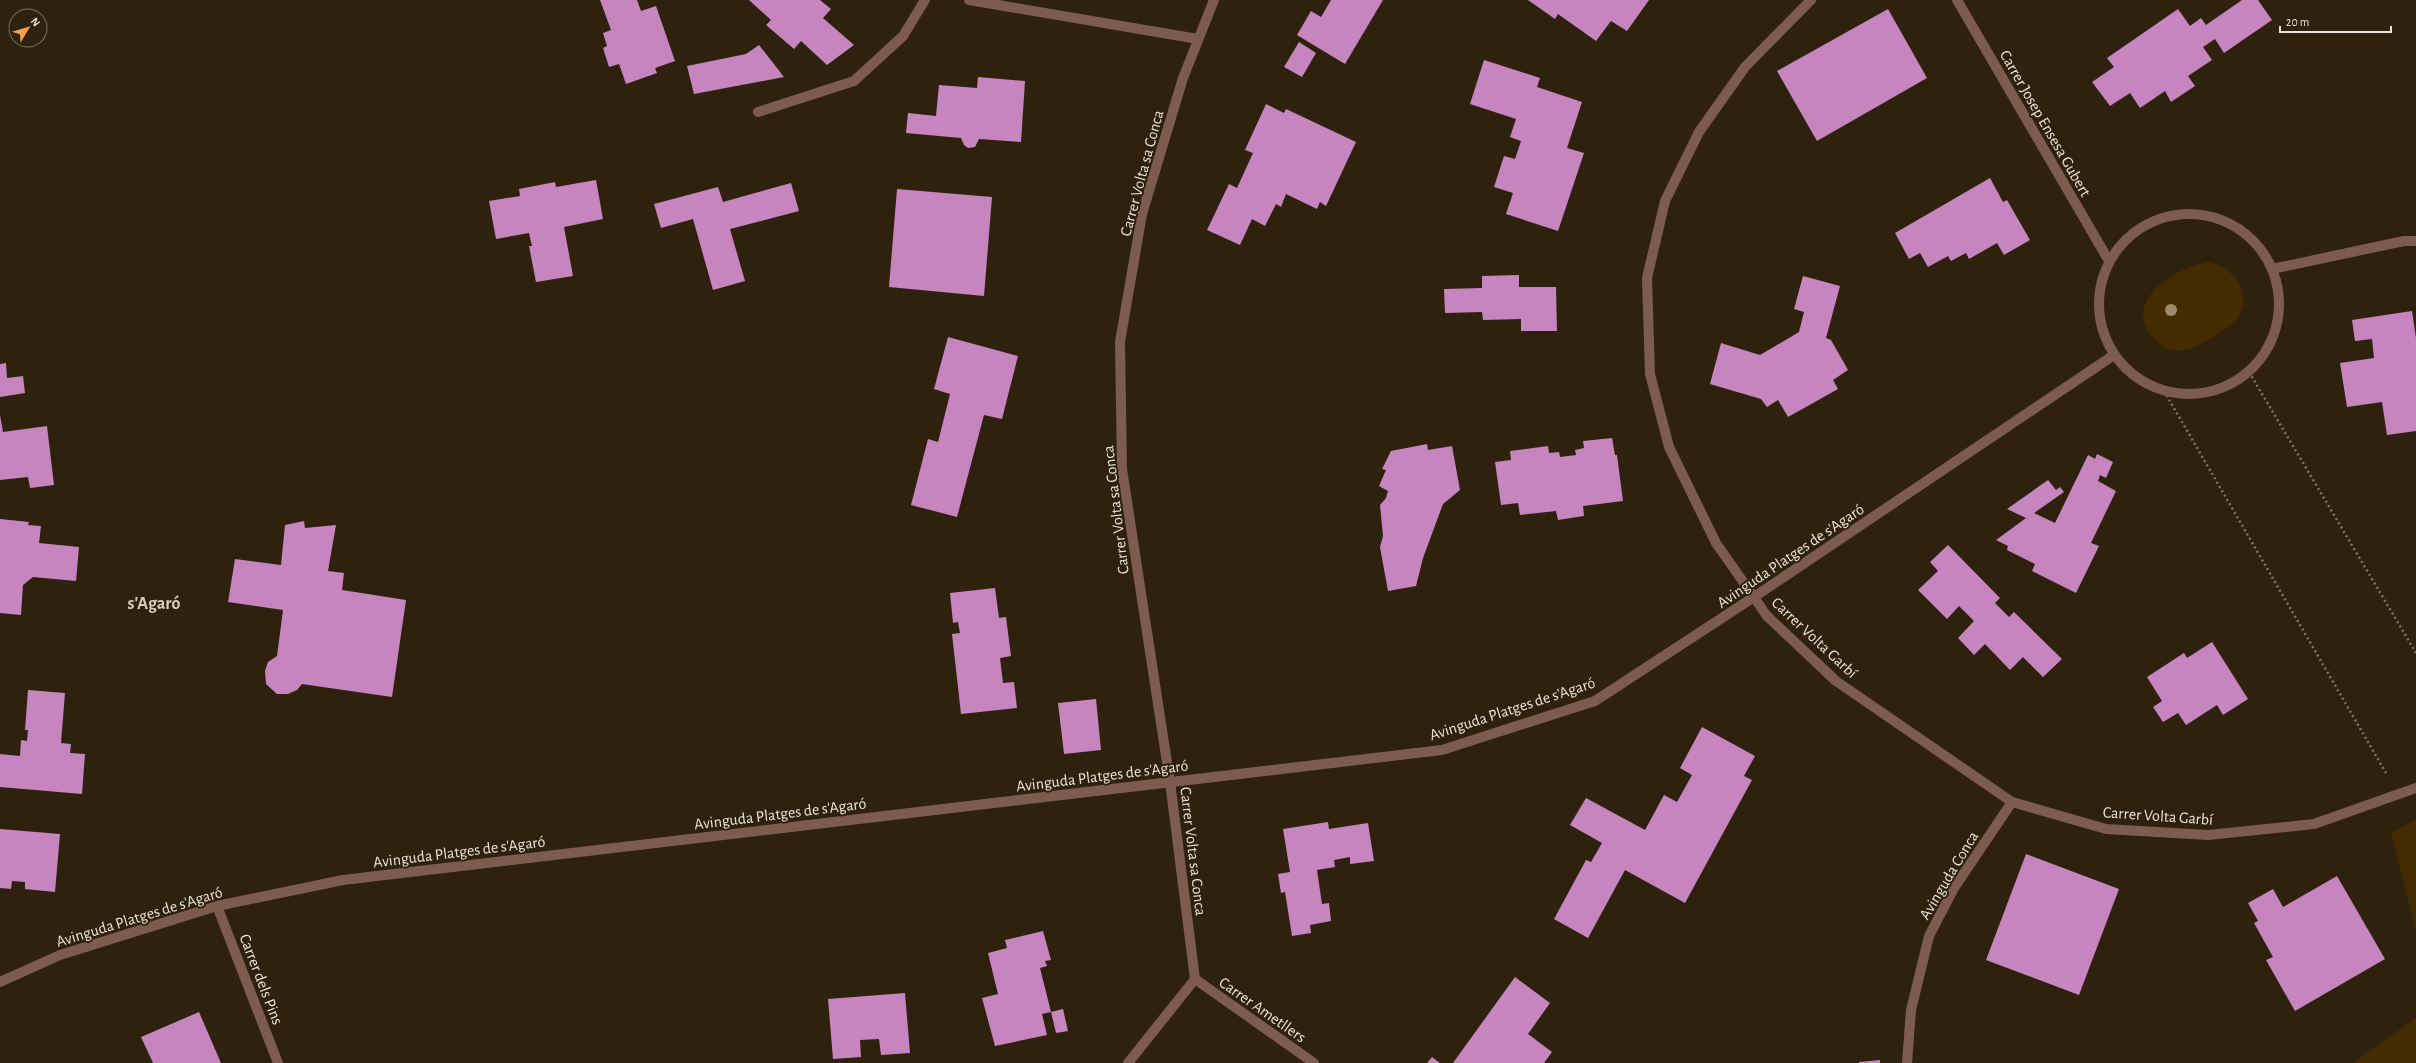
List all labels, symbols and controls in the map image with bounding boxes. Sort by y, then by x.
north arrow [8,8,48,48]
scale bar [2280,8,2391,34]
text: N [29,16,42,29]
text: 20 m [2286,16,2309,28]
street label: Carrer Josep Ensesa Gubert [1997,48,2094,199]
street label: Carrer Volta sa Conca [1117,109,1166,238]
street label: Carrer Volta sa Conca [1100,445,1132,575]
street label: Avinguda Platges de s'Agaró [1714,501,1867,611]
street label: Carrer Volta Garbí [1769,594,1860,681]
district label: s'Agaró [128,595,181,613]
street label: Avinguda Platges de s'Agaró [1427,675,1597,743]
street label: Avinguda Platges de s'Agaró [1015,757,1189,794]
street label: Carrer Volta sa Conca [1177,786,1209,916]
street label: Avinguda Platges de s'Agaró [693,795,867,832]
street label: Carrer Volta Garbí [2102,804,2214,828]
street label: Avinguda Conca [1916,829,1981,922]
street label: Avinguda Platges de s'Agaró [372,833,546,870]
street label: Avinguda Platges de s'Agaró [54,884,225,950]
street label: Carrer dels Pins [236,932,286,1027]
street label: Carrer Ametllers [1216,974,1309,1046]

